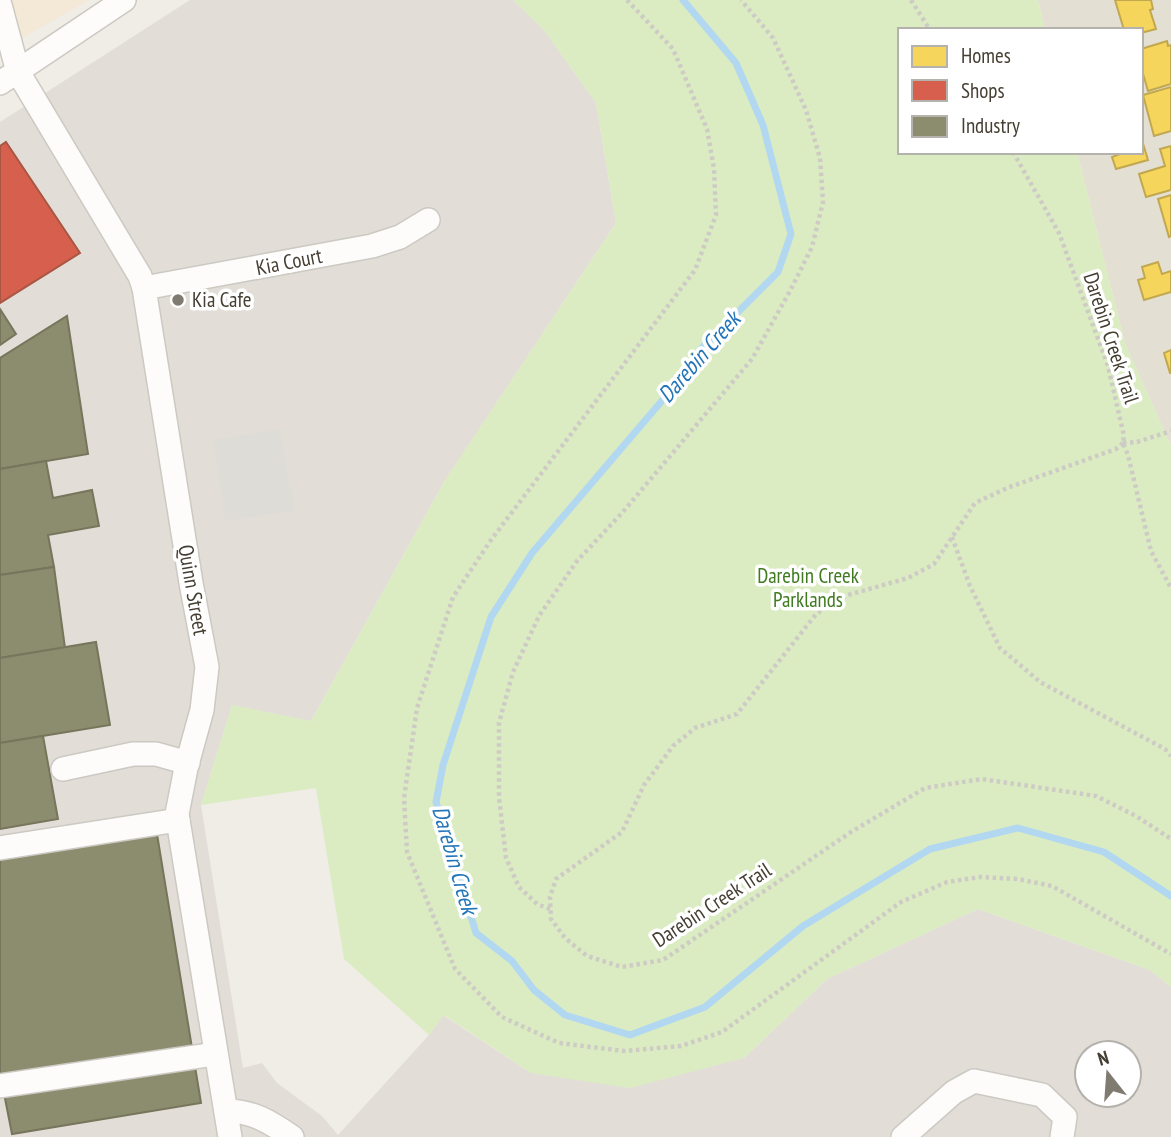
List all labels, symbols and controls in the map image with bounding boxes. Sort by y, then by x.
legend [898,28,1143,154]
text: Homes [961,42,1011,69]
text: Shops [961,77,1005,104]
text: Industry [961,112,1020,139]
street label: Kia Court [253,242,325,281]
street label: Darebin Creek Trail [1078,269,1145,407]
place label: Kia Cafe [192,286,251,313]
marker: Kia Cafe [170,292,186,308]
water label: Darebin Creek [651,303,748,408]
street label: Quinn Street [172,542,215,638]
park label: Darebin Creek Parklands [757,562,859,613]
water label: Darebin Creek [426,802,486,920]
street label: Darebin Creek Trail [647,856,776,953]
north arrow [1073,1039,1143,1109]
text: N [1095,1045,1111,1071]

